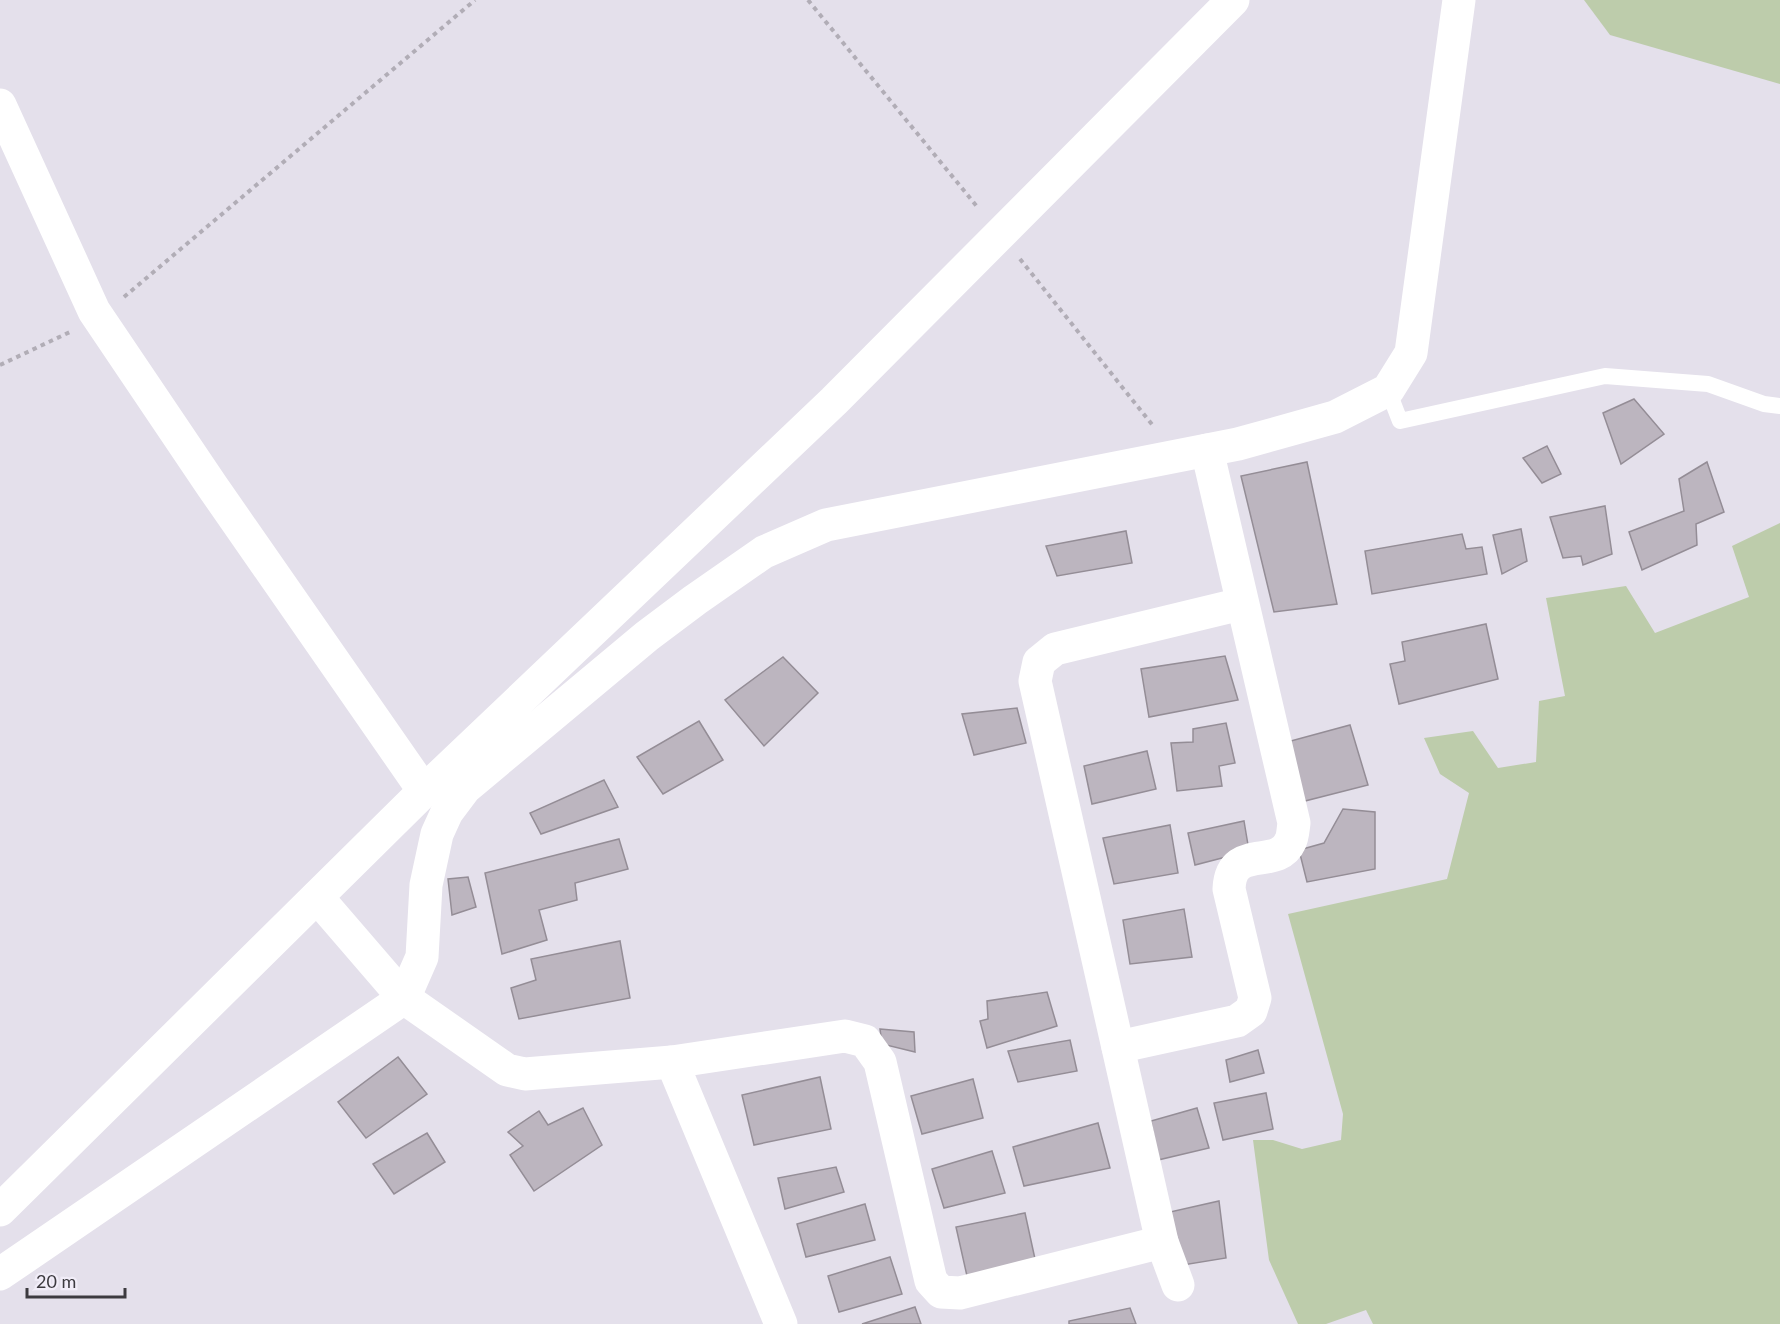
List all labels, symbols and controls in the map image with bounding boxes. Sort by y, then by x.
scale bar [27,1261,124,1299]
text: 20 m [36,1270,76,1292]

